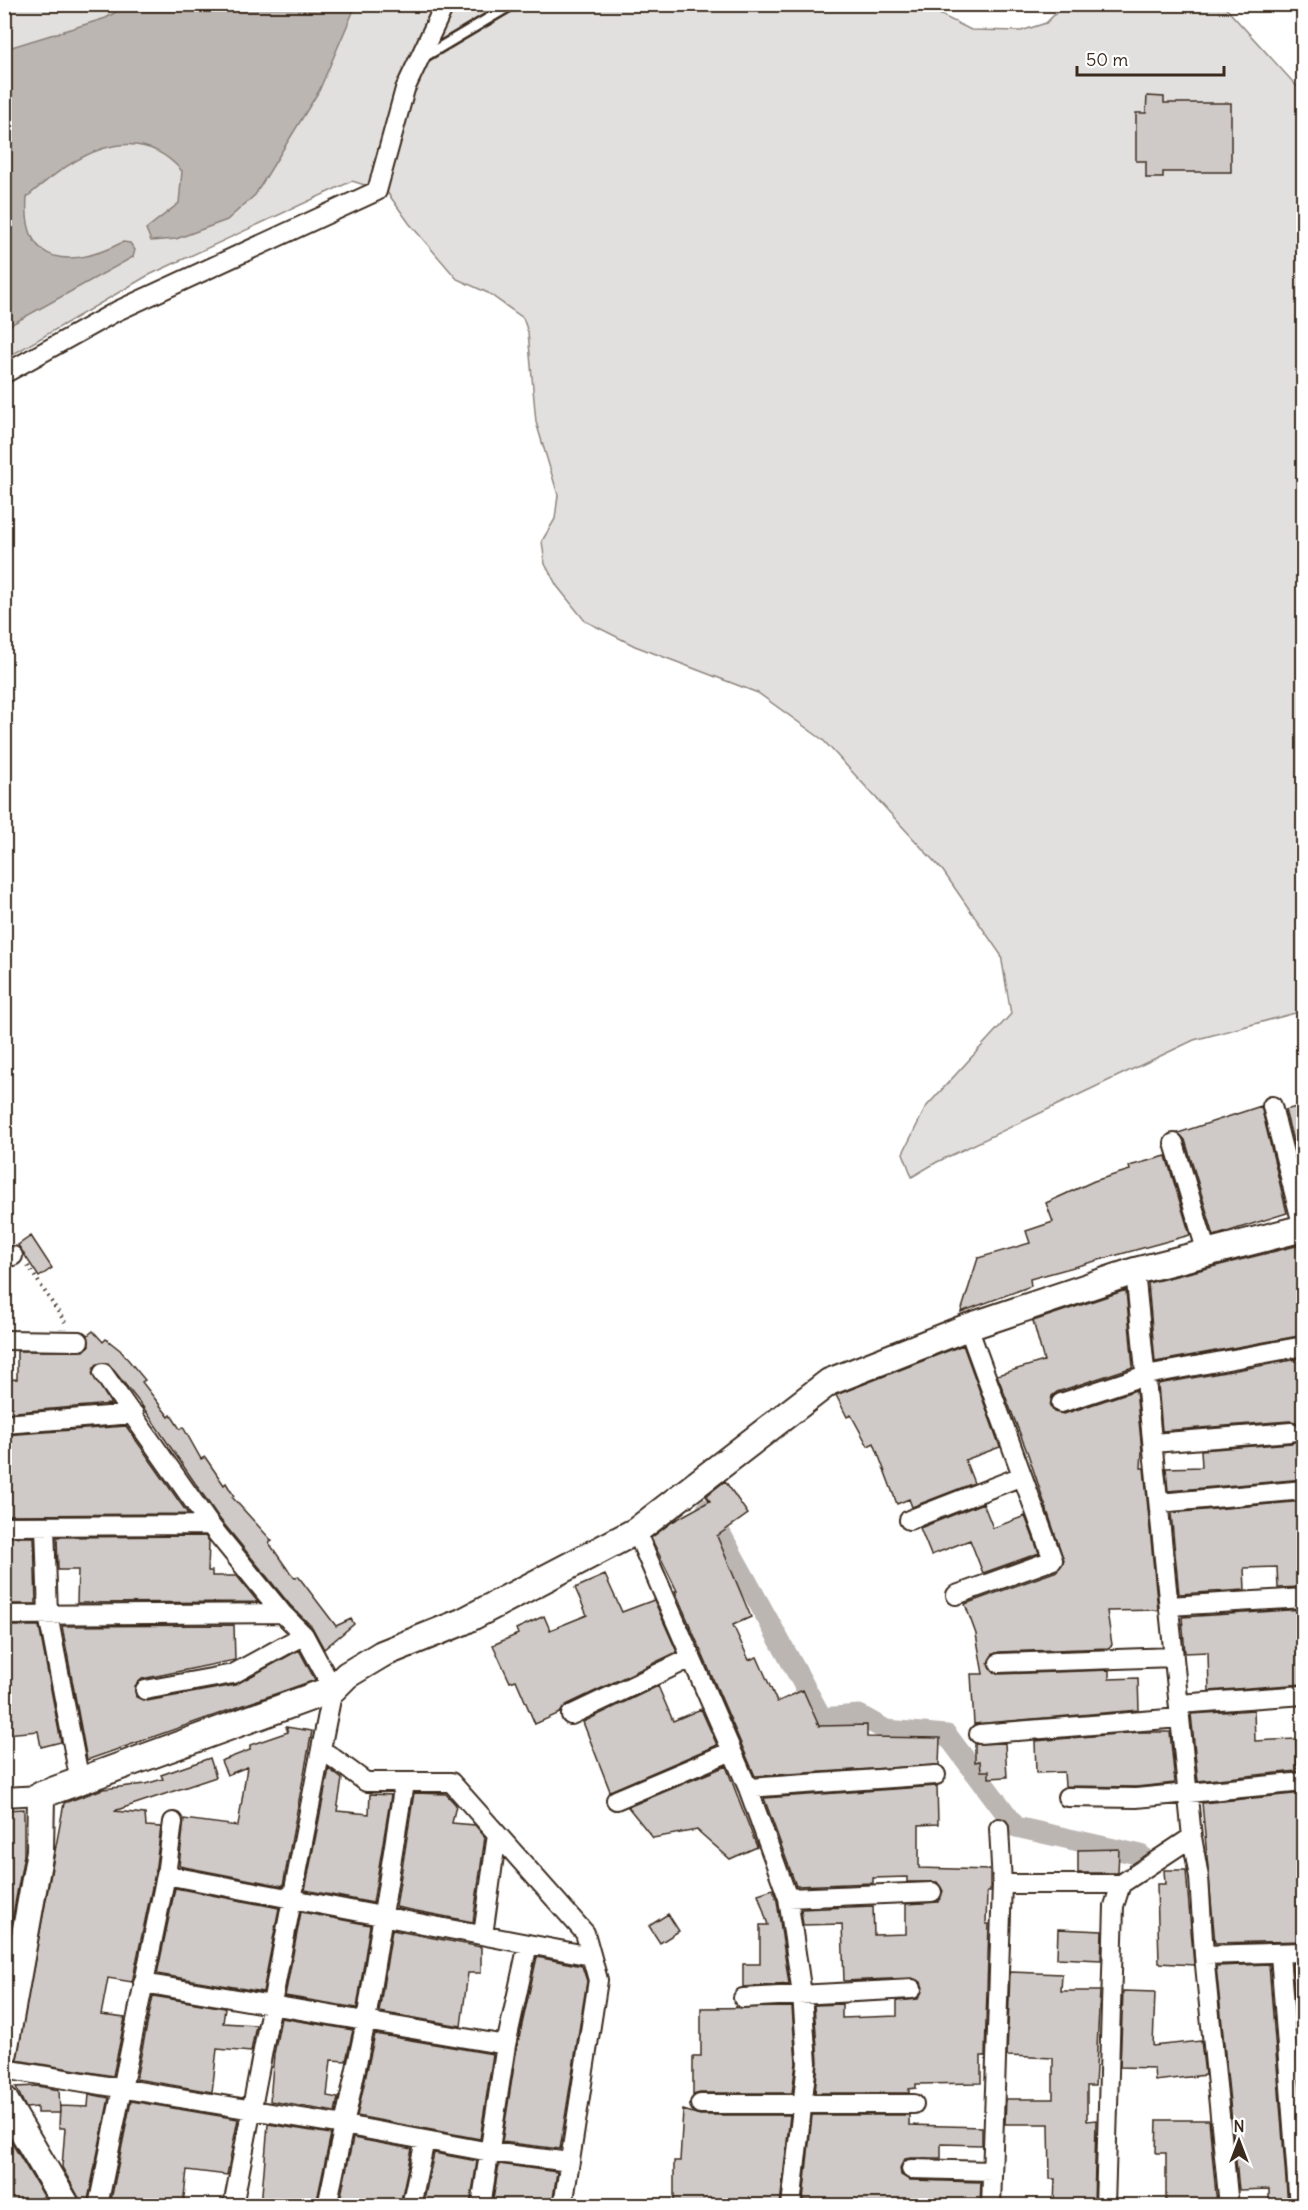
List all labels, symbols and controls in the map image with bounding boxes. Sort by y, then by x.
scale bar [1077,39,1224,77]
text: 50 m [1086,48,1128,71]
north arrow [1209,2111,1269,2171]
text: N [1233,2116,1245,2136]

